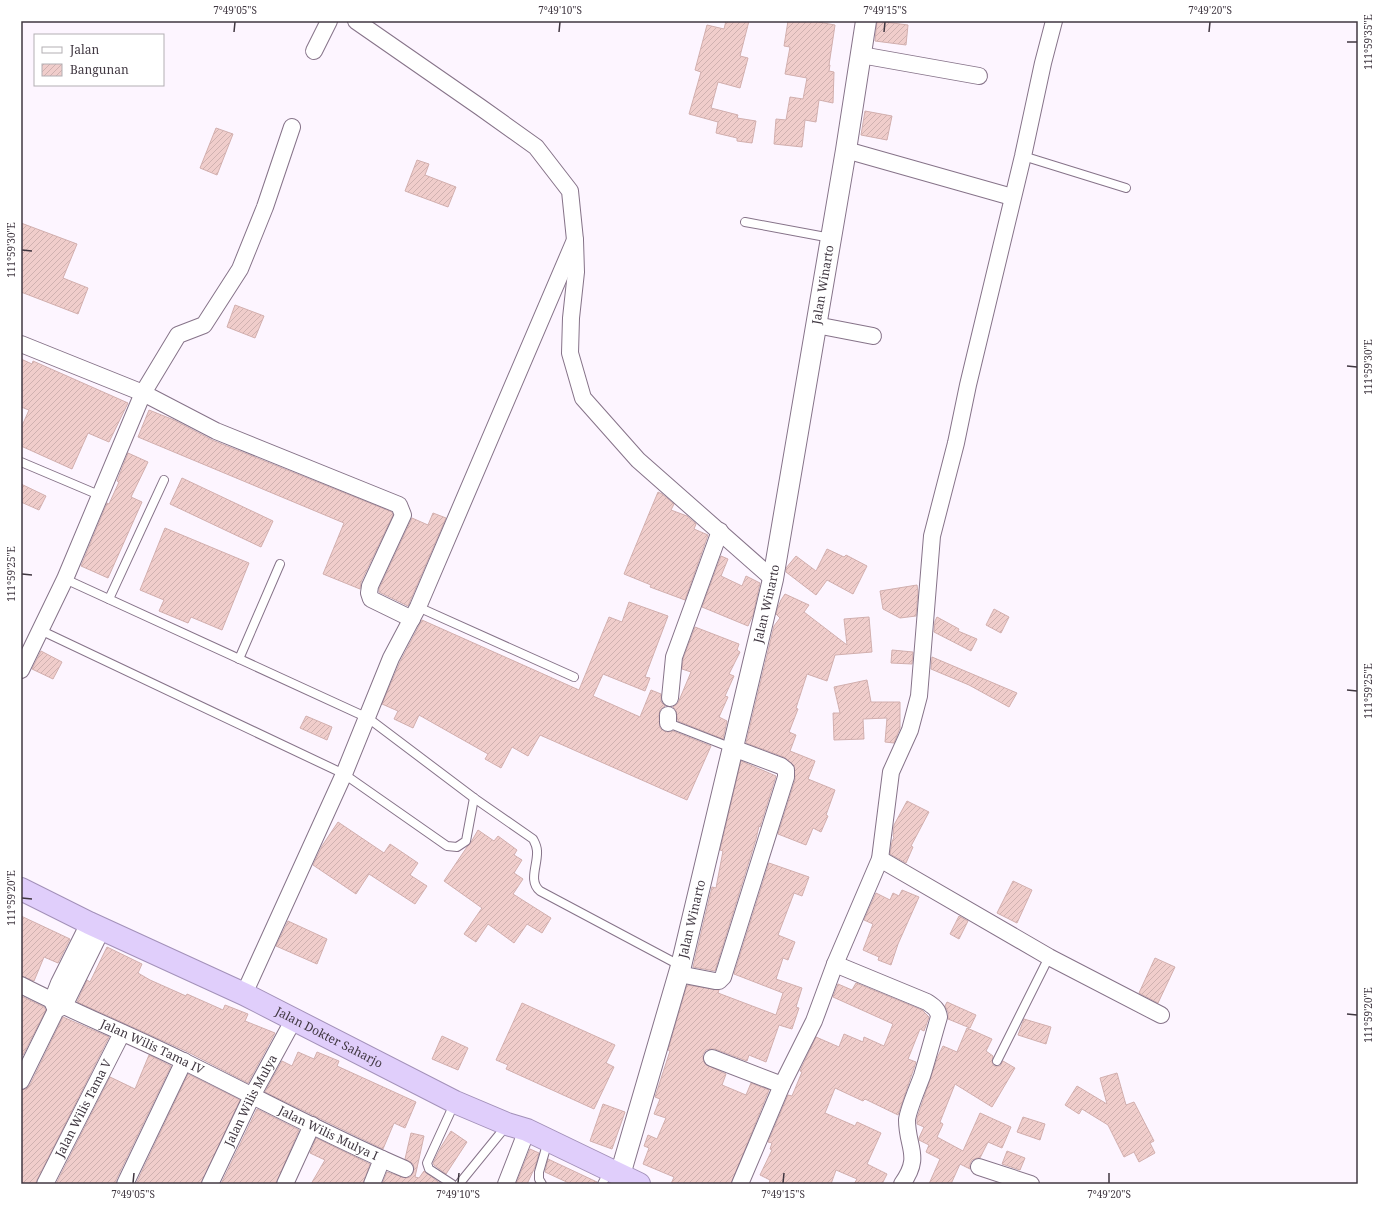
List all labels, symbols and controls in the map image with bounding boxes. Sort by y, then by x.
text: 7°49'05"S [213,3,257,17]
text: 7°49'10"S [538,3,582,17]
text: 7°49'15"S [863,3,907,17]
text: 7°49'20"S [1188,3,1232,17]
text: 111°59'35"E [1361,14,1375,70]
legend [34,34,164,86]
text: Jalan [69,41,100,58]
text: Bangunan [70,61,129,78]
text: 111°59'30"E [4,222,18,278]
street label: Jalan Winarto [807,244,838,327]
text: 111°59'30"E [1361,339,1375,395]
text: 111°59'25"E [4,546,18,602]
street label: Jalan Winarto [749,563,783,646]
text: 111°59'25"E [1361,663,1375,719]
text: 111°59'20"E [4,870,18,926]
street label: Jalan Winarto [674,878,709,961]
text: 111°59'20"E [1361,987,1375,1043]
street label: Jalan Dokter Saharjo [272,1002,386,1072]
street label: Jalan Wilis Tama IV [97,1014,208,1078]
street label: Jalan Wilis Mulya [220,1051,281,1150]
street label: Jalan Wilis Tama V [51,1055,116,1161]
street label: Jalan Wilis Mulya I [275,1101,381,1164]
text: 7°49'05"S [111,1187,155,1201]
text: 7°49'10"S [436,1187,480,1201]
text: 7°49'15"S [761,1187,805,1201]
text: 7°49'20"S [1087,1187,1131,1201]

